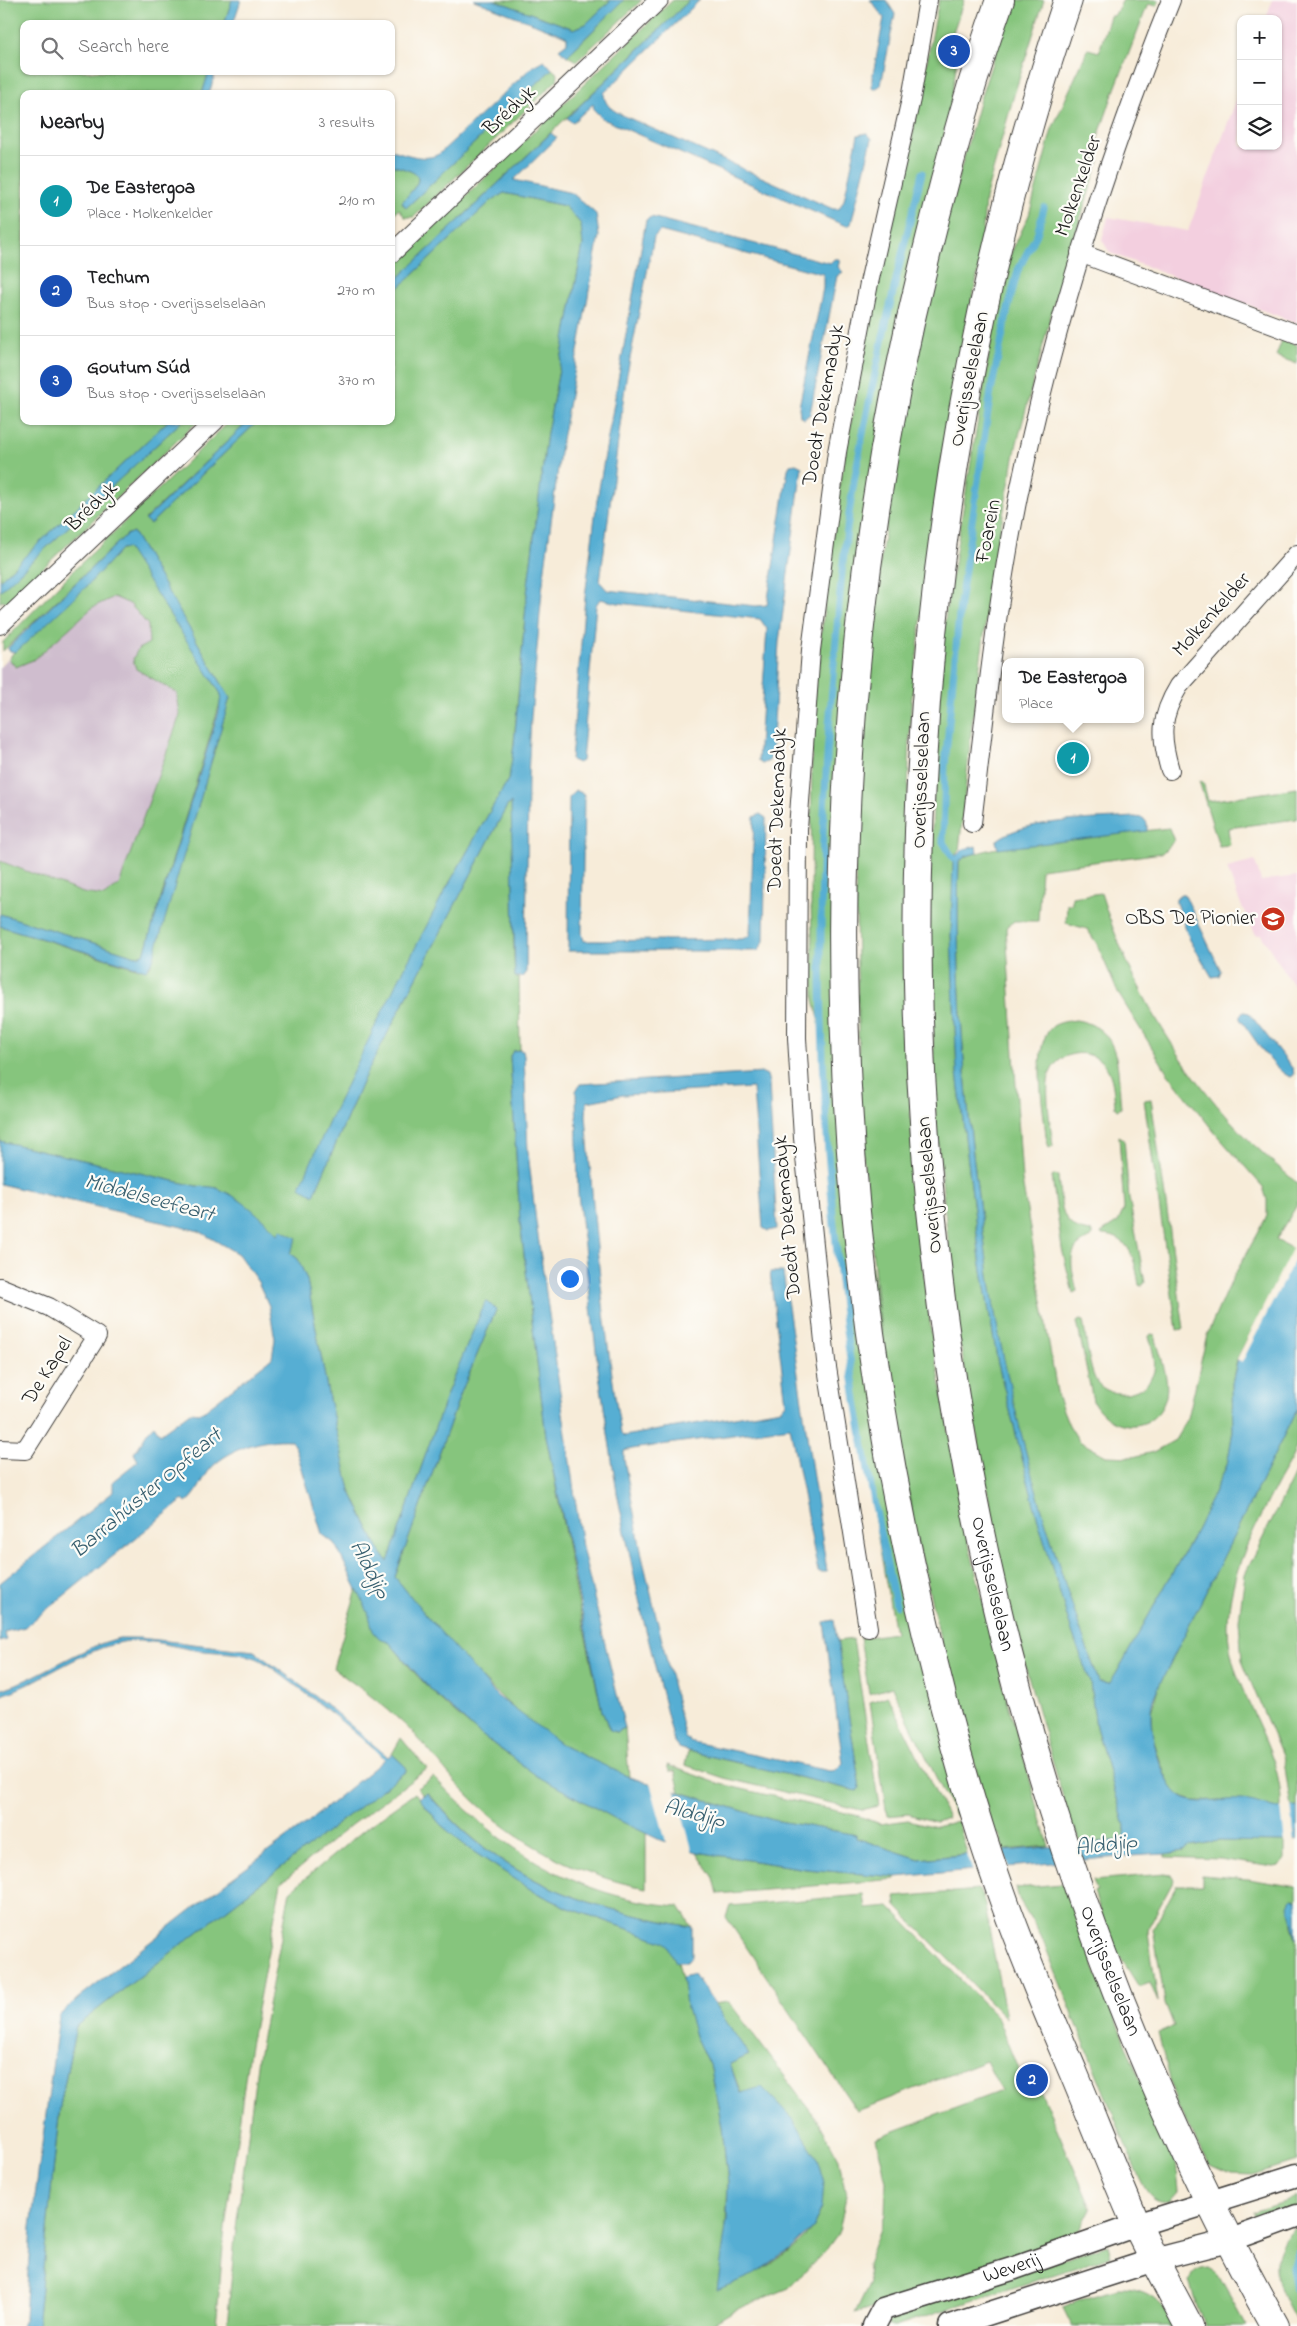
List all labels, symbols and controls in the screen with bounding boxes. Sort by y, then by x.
map controls [1237,15,1282,150]
button: + [1237,15,1282,60]
search box [20,20,395,75]
pin: 3 [938,32,970,70]
icon: search [38,34,66,62]
text: Search here [78,34,169,61]
button: − [1237,60,1282,105]
street label: Brédyk [476,78,545,146]
button: layers [1237,105,1282,150]
text: Nearby [40,108,104,138]
text: 3 results [319,111,375,135]
street label: Molkenkelder [1048,131,1110,241]
text: De Eastergoa [87,175,195,202]
text: 1 [53,189,59,213]
text: 210 m [339,189,375,213]
text: Place · Molkenkelder [87,202,213,226]
text: Techum [87,265,149,292]
text: 2 [52,279,60,303]
text: 270 m [337,279,375,303]
text: Bus stop · Overijsselselaan [87,292,266,316]
street label: Overijsselselaan [942,309,998,449]
street label: Doedt Dekemadyk [795,321,855,489]
text: Goutum Súd [87,355,190,382]
text: 3 [53,369,59,393]
text: 370 m [338,369,375,393]
text: Bus stop · Overijsselselaan [87,382,266,406]
street label: Brédyk [58,474,127,542]
street label: Foarein [968,497,1010,566]
street label: Molkenkelder [1166,565,1259,664]
popup [1002,658,1144,723]
text: De Eastergoa [1019,665,1127,692]
text: Place [1019,692,1053,716]
street label: Overijsselselaan [905,711,939,849]
street label: Doedt Dekemadyk [760,727,798,893]
pin: 1 [1057,739,1089,777]
place label: OBS De Pionier [1125,904,1256,934]
school or university icon: OBS De Pionier [1260,906,1286,932]
street label: Overijsselselaan [909,1115,951,1255]
street label: Doedt Dekemadyk [766,1133,812,1301]
water label: Middelseefeart [81,1166,220,1232]
your location [557,1266,583,1292]
street label: De Kapel [15,1331,81,1412]
water label: Barrahúster Opfeart [65,1419,231,1567]
street label: Overijsselselaan [962,1514,1022,1655]
water label: Alddjip [340,1535,398,1606]
water label: Alddjip [660,1792,729,1838]
water label: Alddjip [1073,1826,1140,1866]
street label: Overijsselselaan [1071,1902,1148,2041]
pin: 2 [1016,2061,1048,2099]
street label: Weverij [979,2245,1045,2292]

